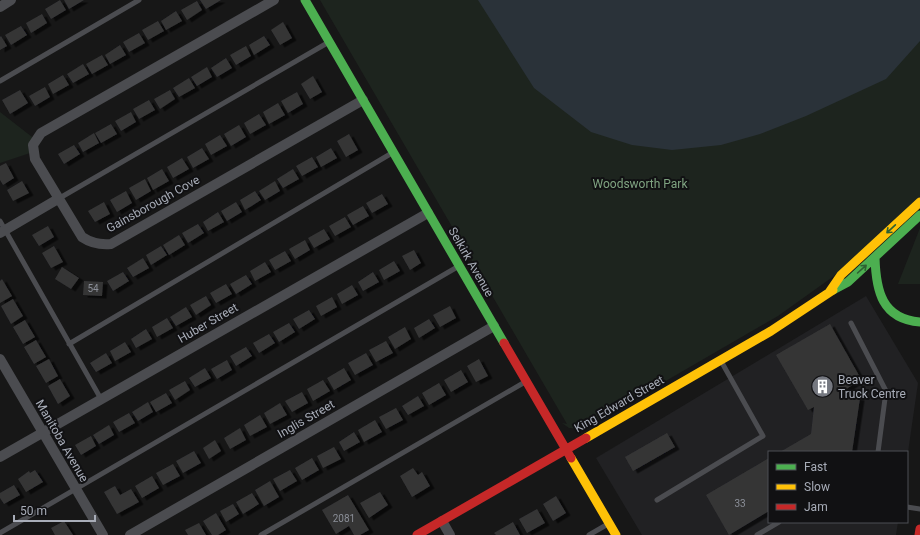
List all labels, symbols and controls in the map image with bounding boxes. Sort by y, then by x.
street label: Gainsborough Cove [104,173,202,235]
park label: Woodsworth Park [592,177,688,191]
one-way arrow [887,224,897,233]
street label: Selkirk Avenue [445,225,497,299]
one-way arrow [857,265,867,274]
house number: 54 [87,283,99,294]
street label: Huber Street [175,300,241,346]
street label: King Edward Street [572,373,666,435]
place label: Beaver Truck Centre [838,373,906,401]
building icon: Beaver Truck Centre [809,374,835,400]
street label: Manitoba Avenue [33,397,91,485]
street label: Inglis Street [275,397,337,441]
legend [768,451,908,523]
text: Fast [804,460,827,474]
text: Slow [804,480,830,494]
scale bar [14,497,95,523]
house number: 33 [734,498,746,509]
text: Jam [804,500,828,514]
text: 50 m [20,504,47,518]
house number: 2081 [333,513,355,524]

